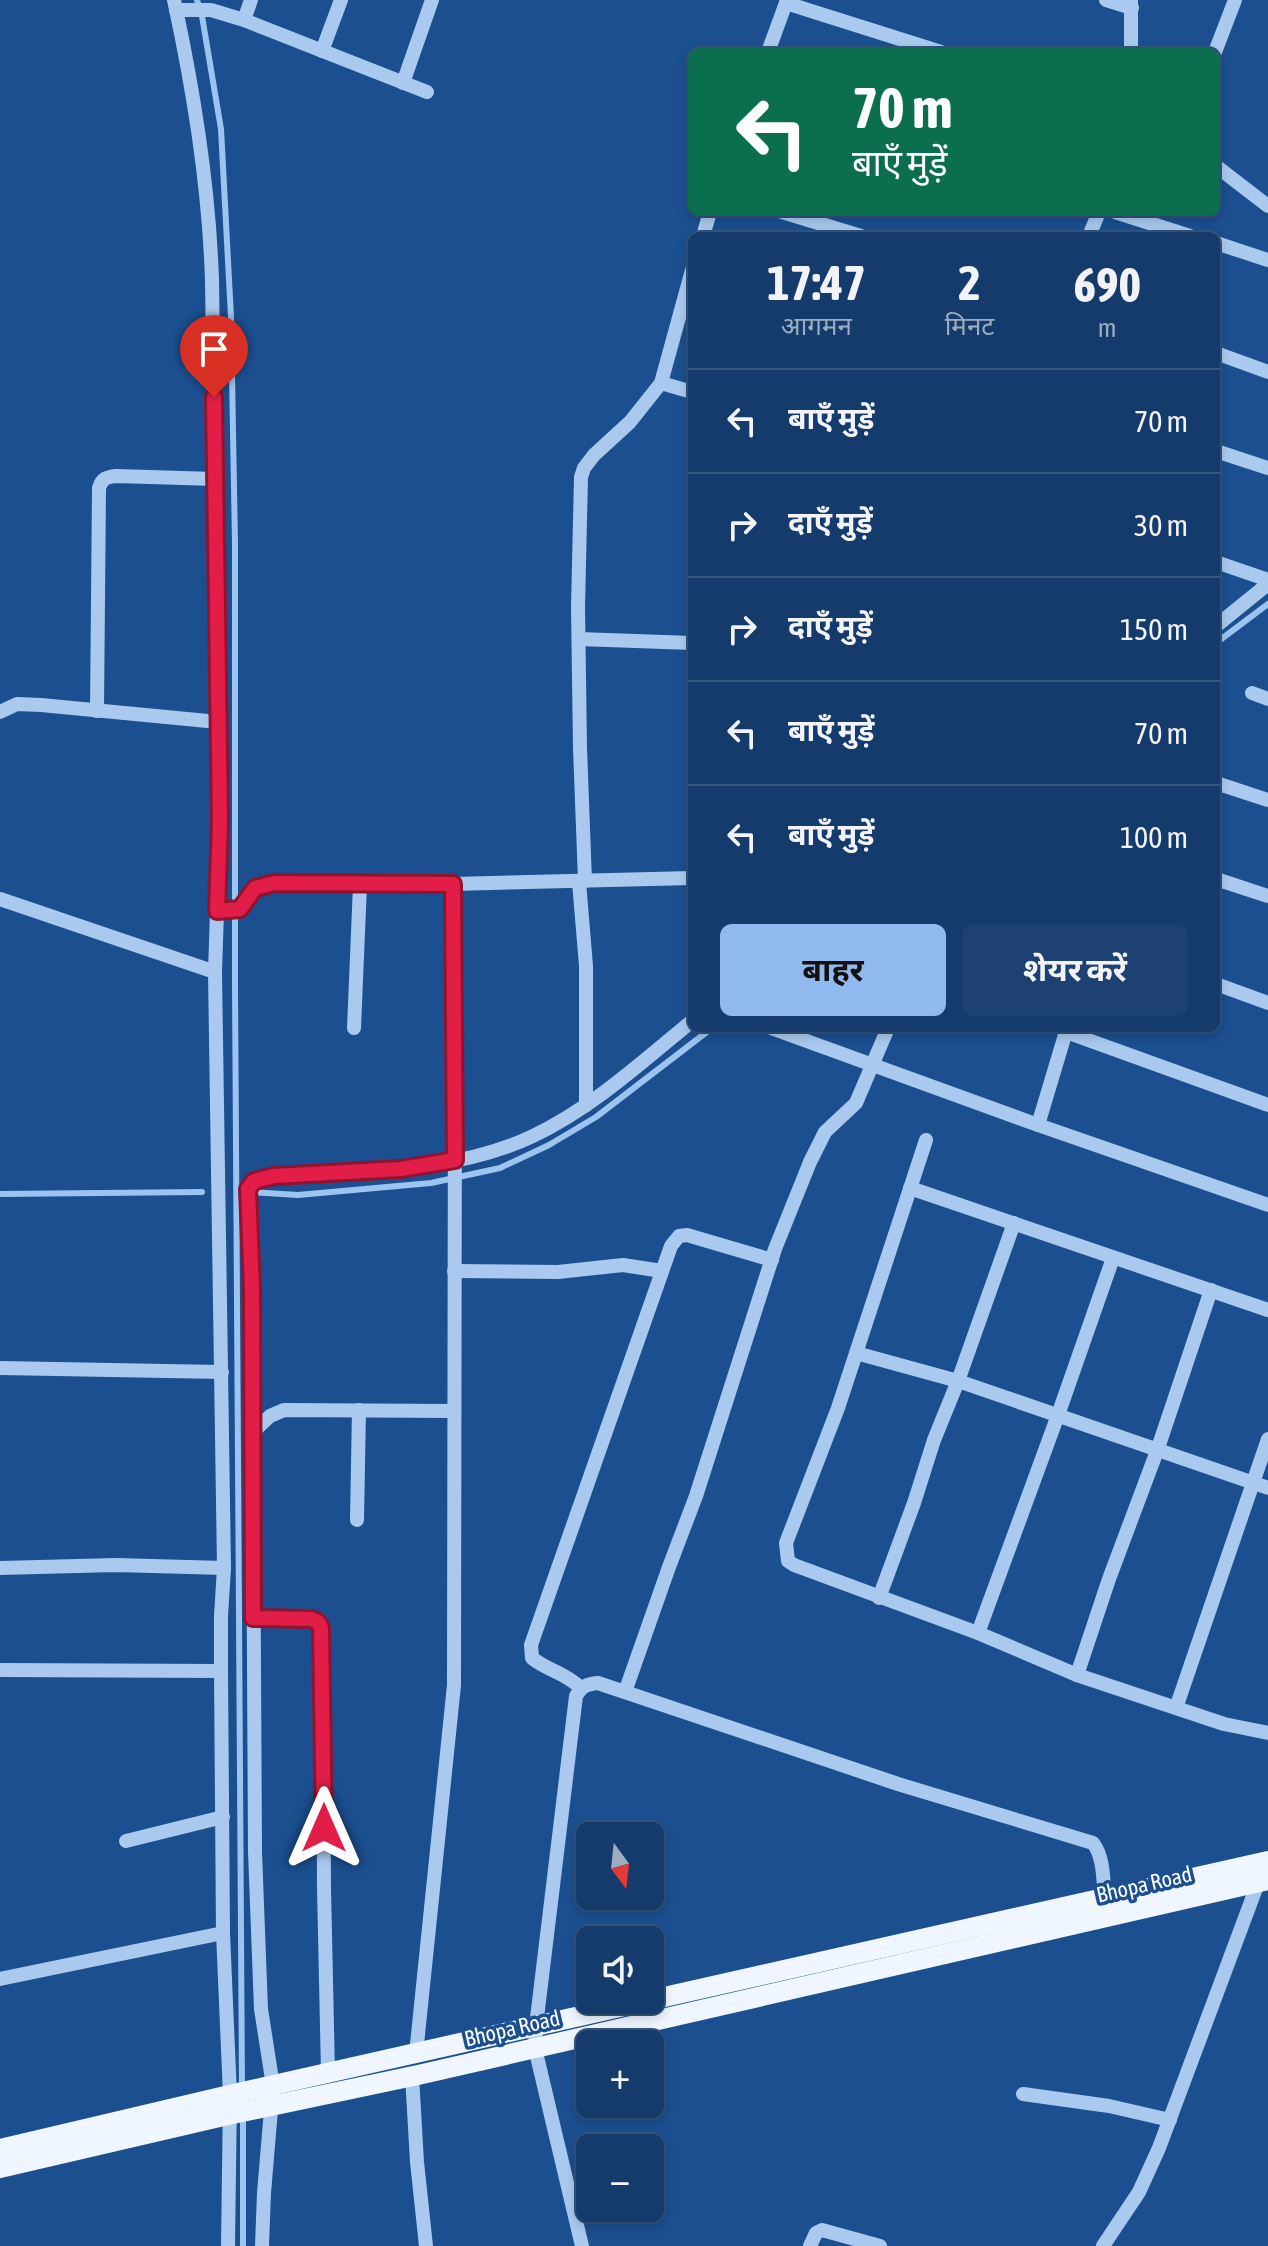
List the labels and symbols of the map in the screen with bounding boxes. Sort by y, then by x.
pin [180,315,248,397]
position arrow [282,1786,366,1870]
north arrow [576,1822,664,1910]
street label: Bhopa Road [1094,1860,1194,1908]
street label: Bhopa Road [462,2004,562,2052]

